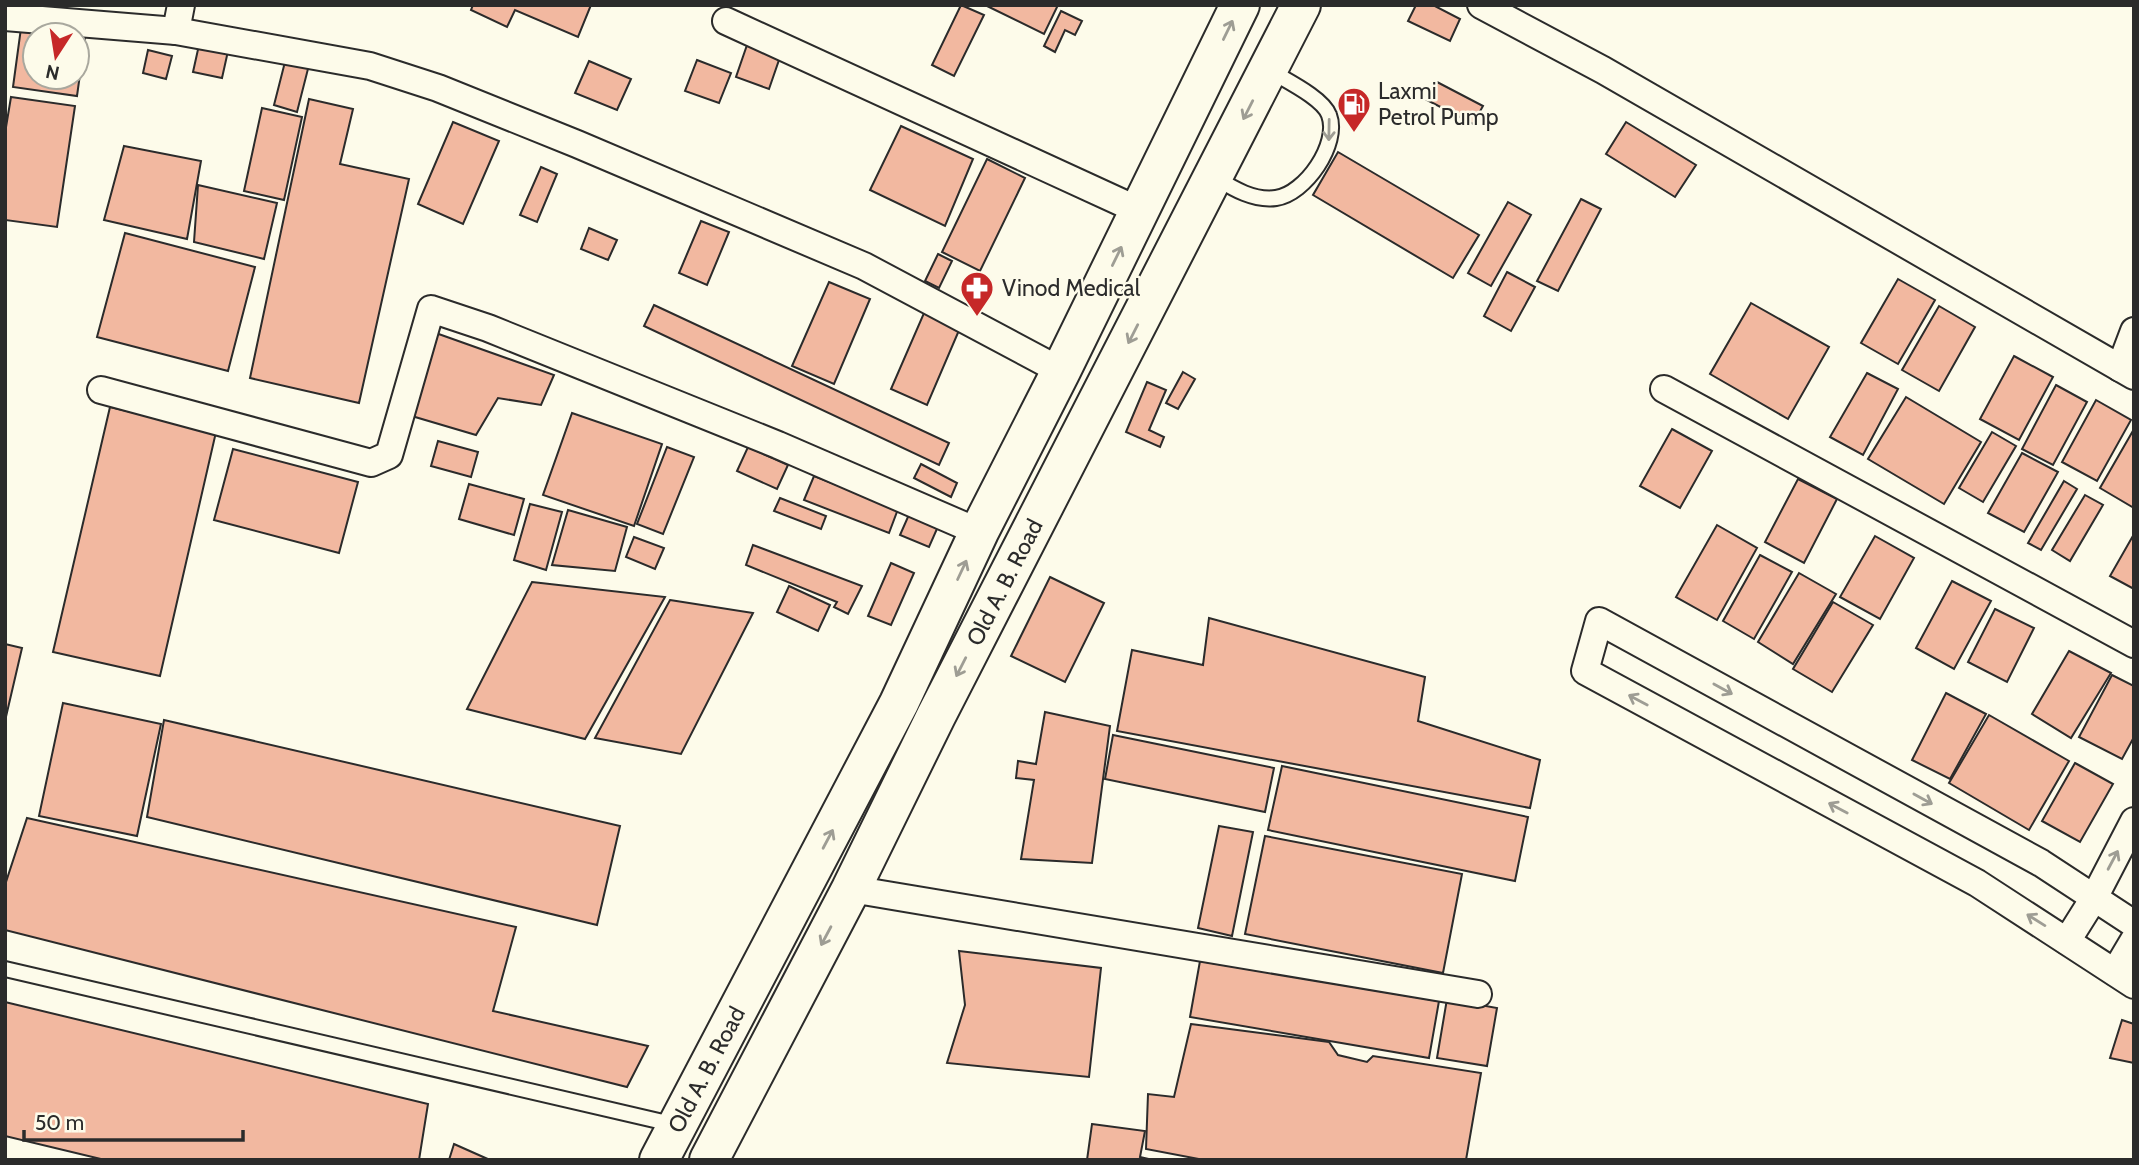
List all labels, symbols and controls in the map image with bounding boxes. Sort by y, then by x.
one-way arrow [1222,20,1236,41]
north arrow [21,21,91,91]
text: N [44,59,62,85]
place label: Laxmi Petrol Pump [1378,77,1499,131]
fuel station icon: Laxmi Petrol Pump [1335,85,1373,134]
one-way arrow [1240,99,1254,120]
one-way arrow [1323,119,1336,142]
one-way arrow [1111,246,1125,267]
pharmacy icon: Vinod Medical [958,269,996,318]
place label: Vinod Medical [1002,274,1141,302]
one-way arrow [1125,323,1139,344]
street label: Old A. B. Road [961,514,1049,650]
one-way arrow [956,559,969,581]
one-way arrow [954,656,968,677]
one-way arrow [1713,682,1733,696]
one-way arrow [1628,693,1649,706]
one-way arrow [1912,792,1932,806]
one-way arrow [1828,801,1849,814]
one-way arrow [821,829,835,850]
one-way arrow [2107,850,2121,871]
one-way arrow [2026,913,2046,927]
one-way arrow [819,925,832,946]
street label: Old A. B. Road [662,1002,751,1138]
scale bar [24,1098,243,1142]
text: 50 m [35,1110,84,1135]

